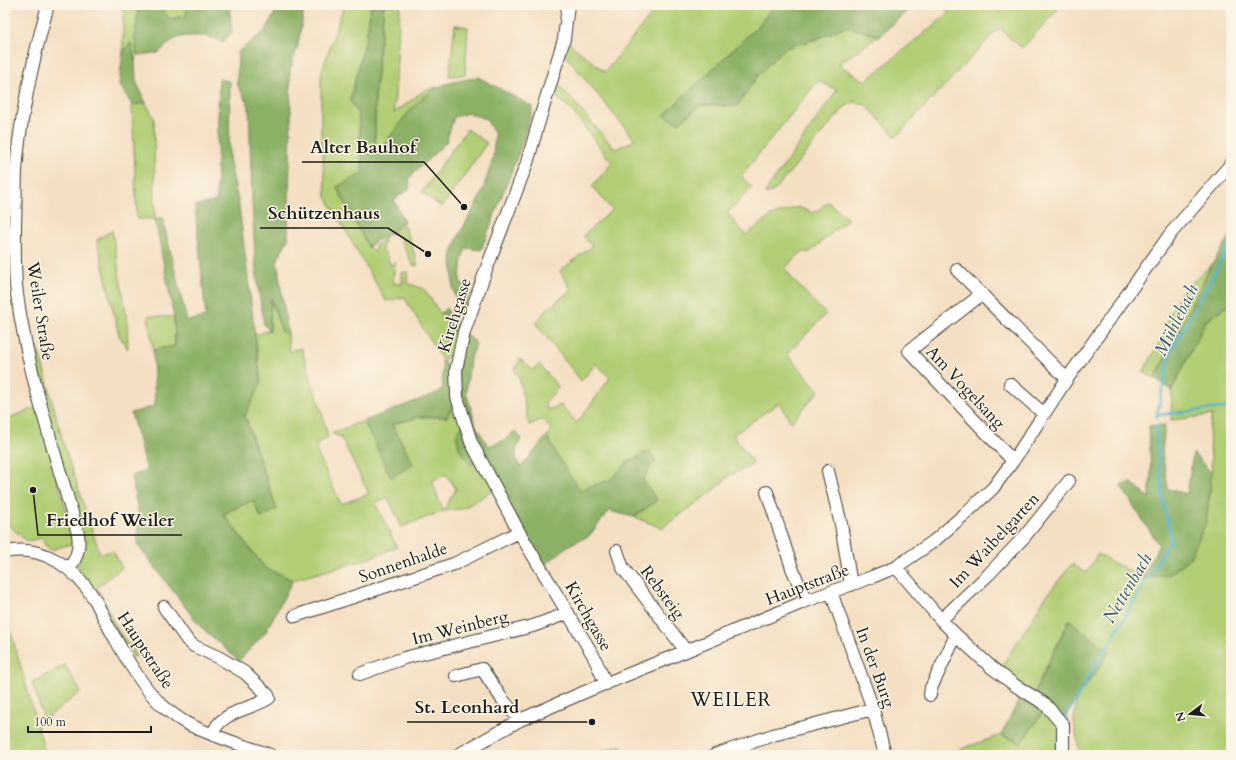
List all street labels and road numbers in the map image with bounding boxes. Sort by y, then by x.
street label: Weiler Straße [21,259,60,362]
street label: Kirchgasse [432,275,477,355]
street label: Am Vogelsang [921,341,1011,434]
street label: Im Waibelgarten [944,487,1045,593]
street label: Sonnenhalde [356,537,450,588]
street label: Hauptstraße [762,558,852,611]
street label: Rebsteig [635,561,691,624]
street label: Kirchgasse [559,577,618,655]
street label: Im Weinberg [410,604,511,651]
street label: Hauptstraße [112,607,179,693]
street label: In der Burg [850,624,901,711]

